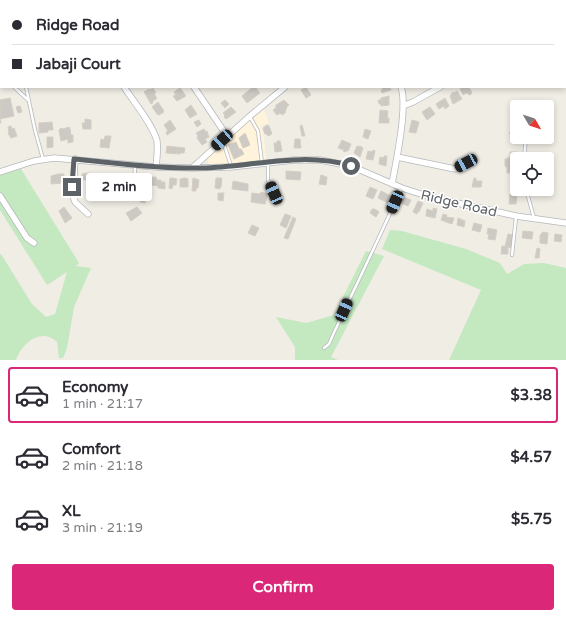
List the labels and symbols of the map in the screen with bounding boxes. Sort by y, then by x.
north arrow [510,100,554,144]
car [209,128,235,152]
car [453,152,479,174]
route start [342,157,360,175]
callout: 2 min [86,173,152,201]
route end [63,178,81,196]
car [264,180,284,206]
street label: Ridge Road [419,186,499,221]
car [385,189,405,215]
car [334,297,354,323]

